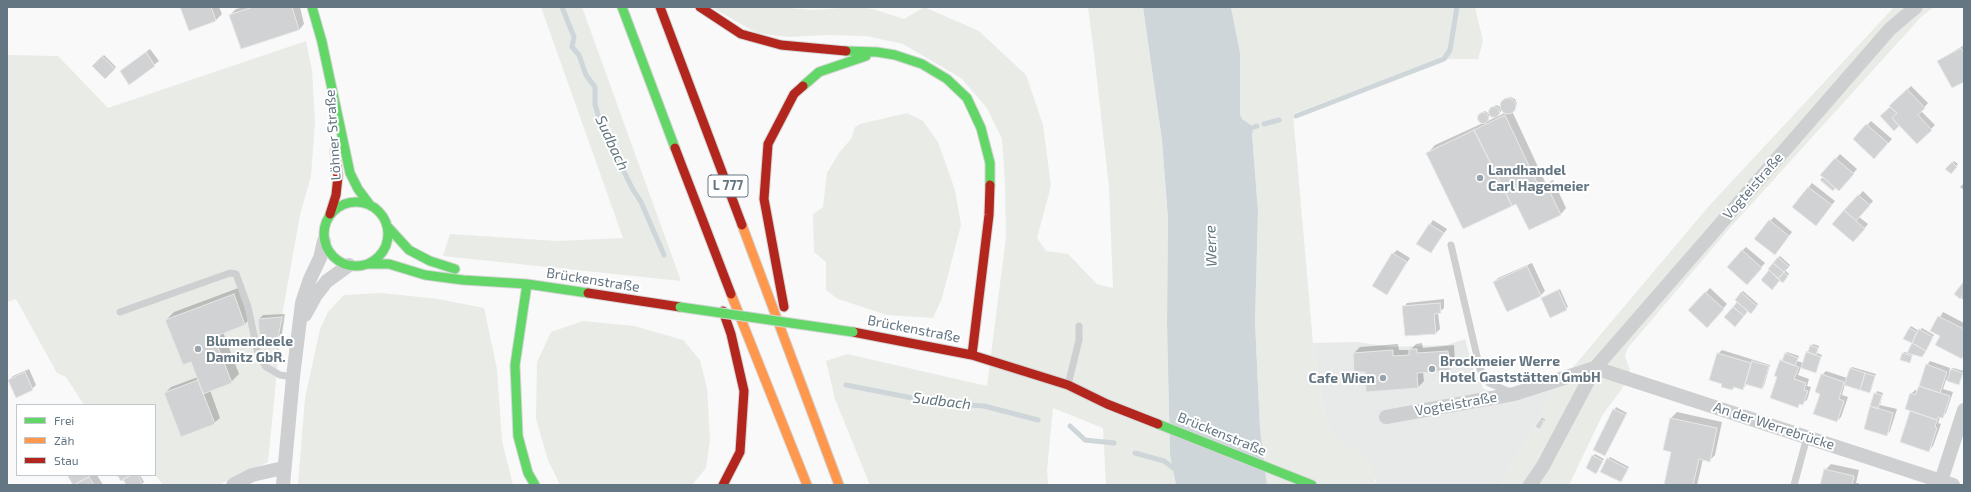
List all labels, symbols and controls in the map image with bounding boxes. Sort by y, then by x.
street label: Löhner Straße [321,89,345,181]
water label: Sudbach [591,113,633,173]
street label: Vogteistraße [1720,149,1786,223]
place label: Landhandel Carl Hagemeier [1488,162,1589,194]
marker: Landhandel Carl Hagemeier [1475,173,1485,183]
road number: L 777 [708,175,748,197]
water label: Werre [1201,225,1221,267]
street label: Brückenstraße [545,264,641,296]
street label: Brückenstraße [866,312,962,346]
place label: Blumendeele Damitz GbR. [206,333,293,366]
marker: Blumendeele Damitz GbR. [193,344,203,354]
place label: Brockmeier Werre Hotel Gaststätten GmbH [1440,353,1601,386]
marker: Brockmeier Werre Hotel Gaststätten GmbH [1427,364,1437,374]
place label: Cafe Wien [1308,370,1375,386]
marker: Cafe Wien [1378,373,1388,383]
water label: Sudbach [912,388,972,414]
street label: Vogteistraße [1414,389,1498,419]
street label: An der Werrebrücke [1711,399,1837,453]
legend [16,404,156,476]
street label: Brückenstraße [1175,409,1269,459]
text: Frei [54,413,74,427]
text: Zäh [54,433,74,447]
text: Stau [54,453,79,467]

